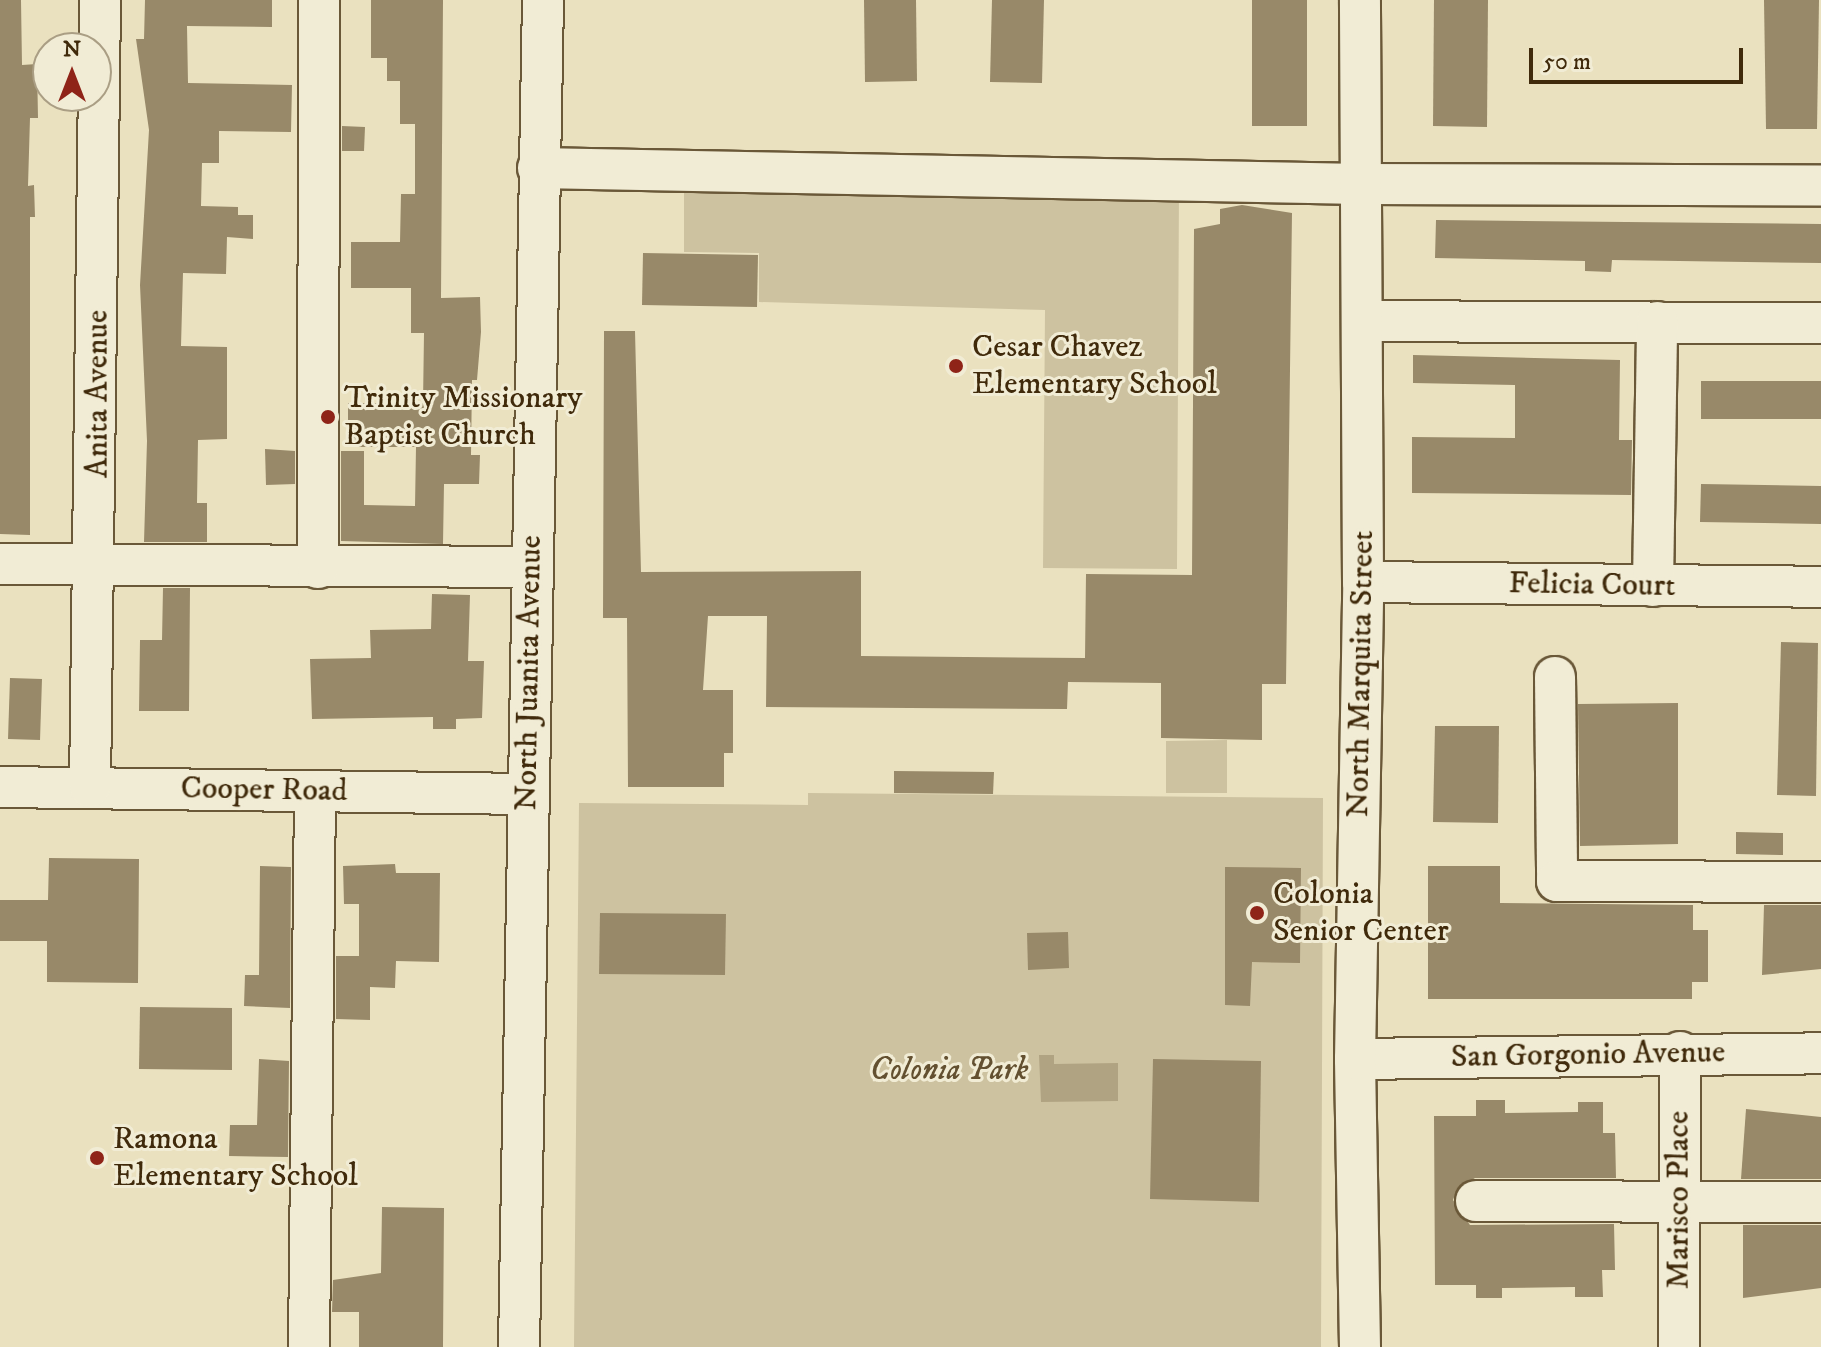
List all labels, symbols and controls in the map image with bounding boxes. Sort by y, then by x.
north arrow [32,32,112,112]
scale bar [1533,32,1747,82]
text: N [63,36,81,63]
text: 50 m [1543,47,1591,77]
street label: Anita Avenue [79,310,117,478]
place label: Cesar Chavez Elementary School [972,329,1217,404]
marker: Cesar Chavez Elementary School [947,357,965,375]
place label: Trinity Missionary Baptist Church [344,380,582,455]
marker: Trinity Missionary Baptist Church [319,408,337,426]
street label: North Marquita Street [1339,530,1383,818]
street label: North Juanita Avenue [507,535,551,811]
street label: Felicia Court [1508,564,1676,606]
street label: Cooper Road [180,769,348,811]
place label: Colonia Senior Center [1273,876,1449,951]
marker: Colonia Senior Center [1248,904,1266,922]
street label: San Gorgonio Avenue [1450,1033,1726,1077]
park label: Colonia Park [870,1051,1028,1089]
street label: Marisco Place [1660,1111,1698,1289]
place label: Ramona Elementary School [113,1121,358,1196]
marker: Ramona Elementary School [88,1149,106,1167]

